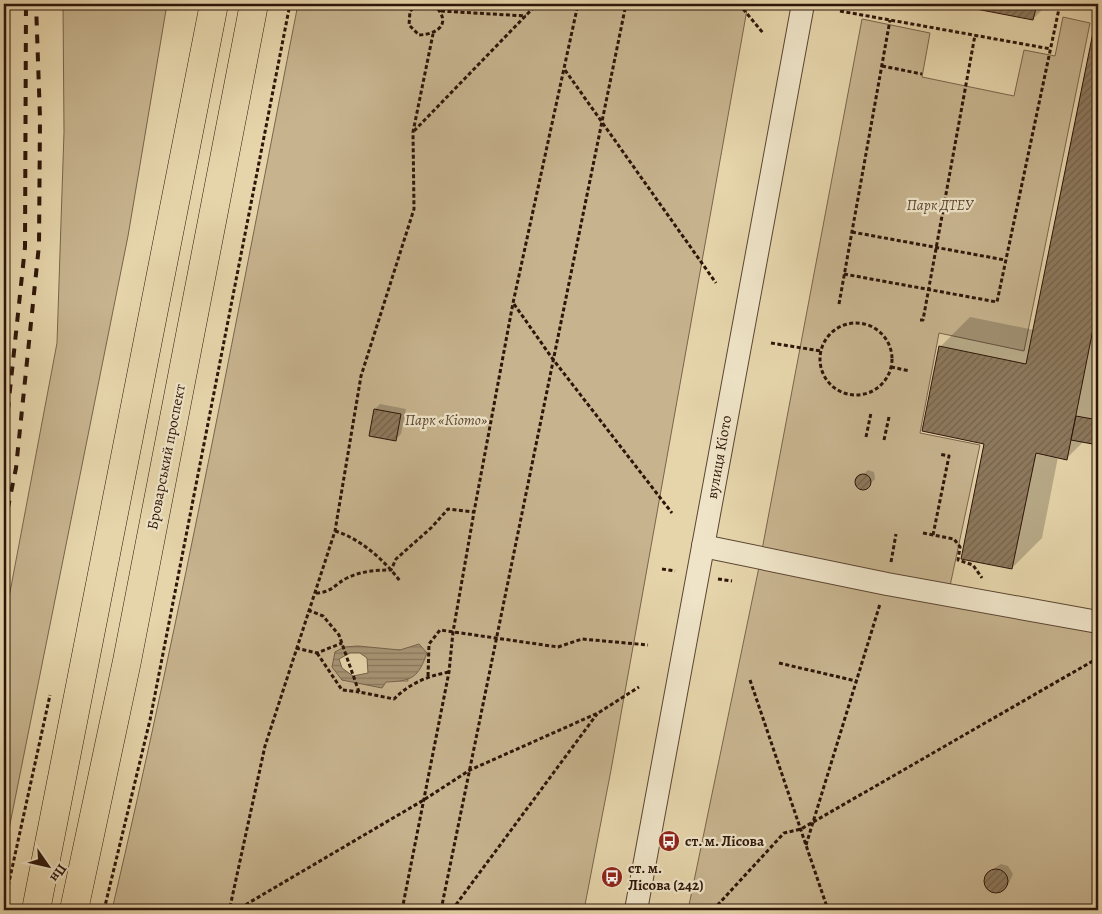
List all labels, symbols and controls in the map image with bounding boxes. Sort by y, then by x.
park label: Парк ДТЕУ [906,195,975,215]
street label: Броварський проспект [142,382,190,532]
park label: Парк «Кіото» [405,410,487,430]
street label: вулиця Кіото [702,414,736,500]
bus stop icon: ст. м. Лісова [657,829,681,853]
place label: ст. м. Лісова [685,831,765,851]
north arrow [22,842,72,892]
place label: ст. м. Лісова (242) [628,858,704,895]
text: Пн [45,860,71,886]
bus stop icon: ст. м. Лісова (242) [600,865,624,889]

